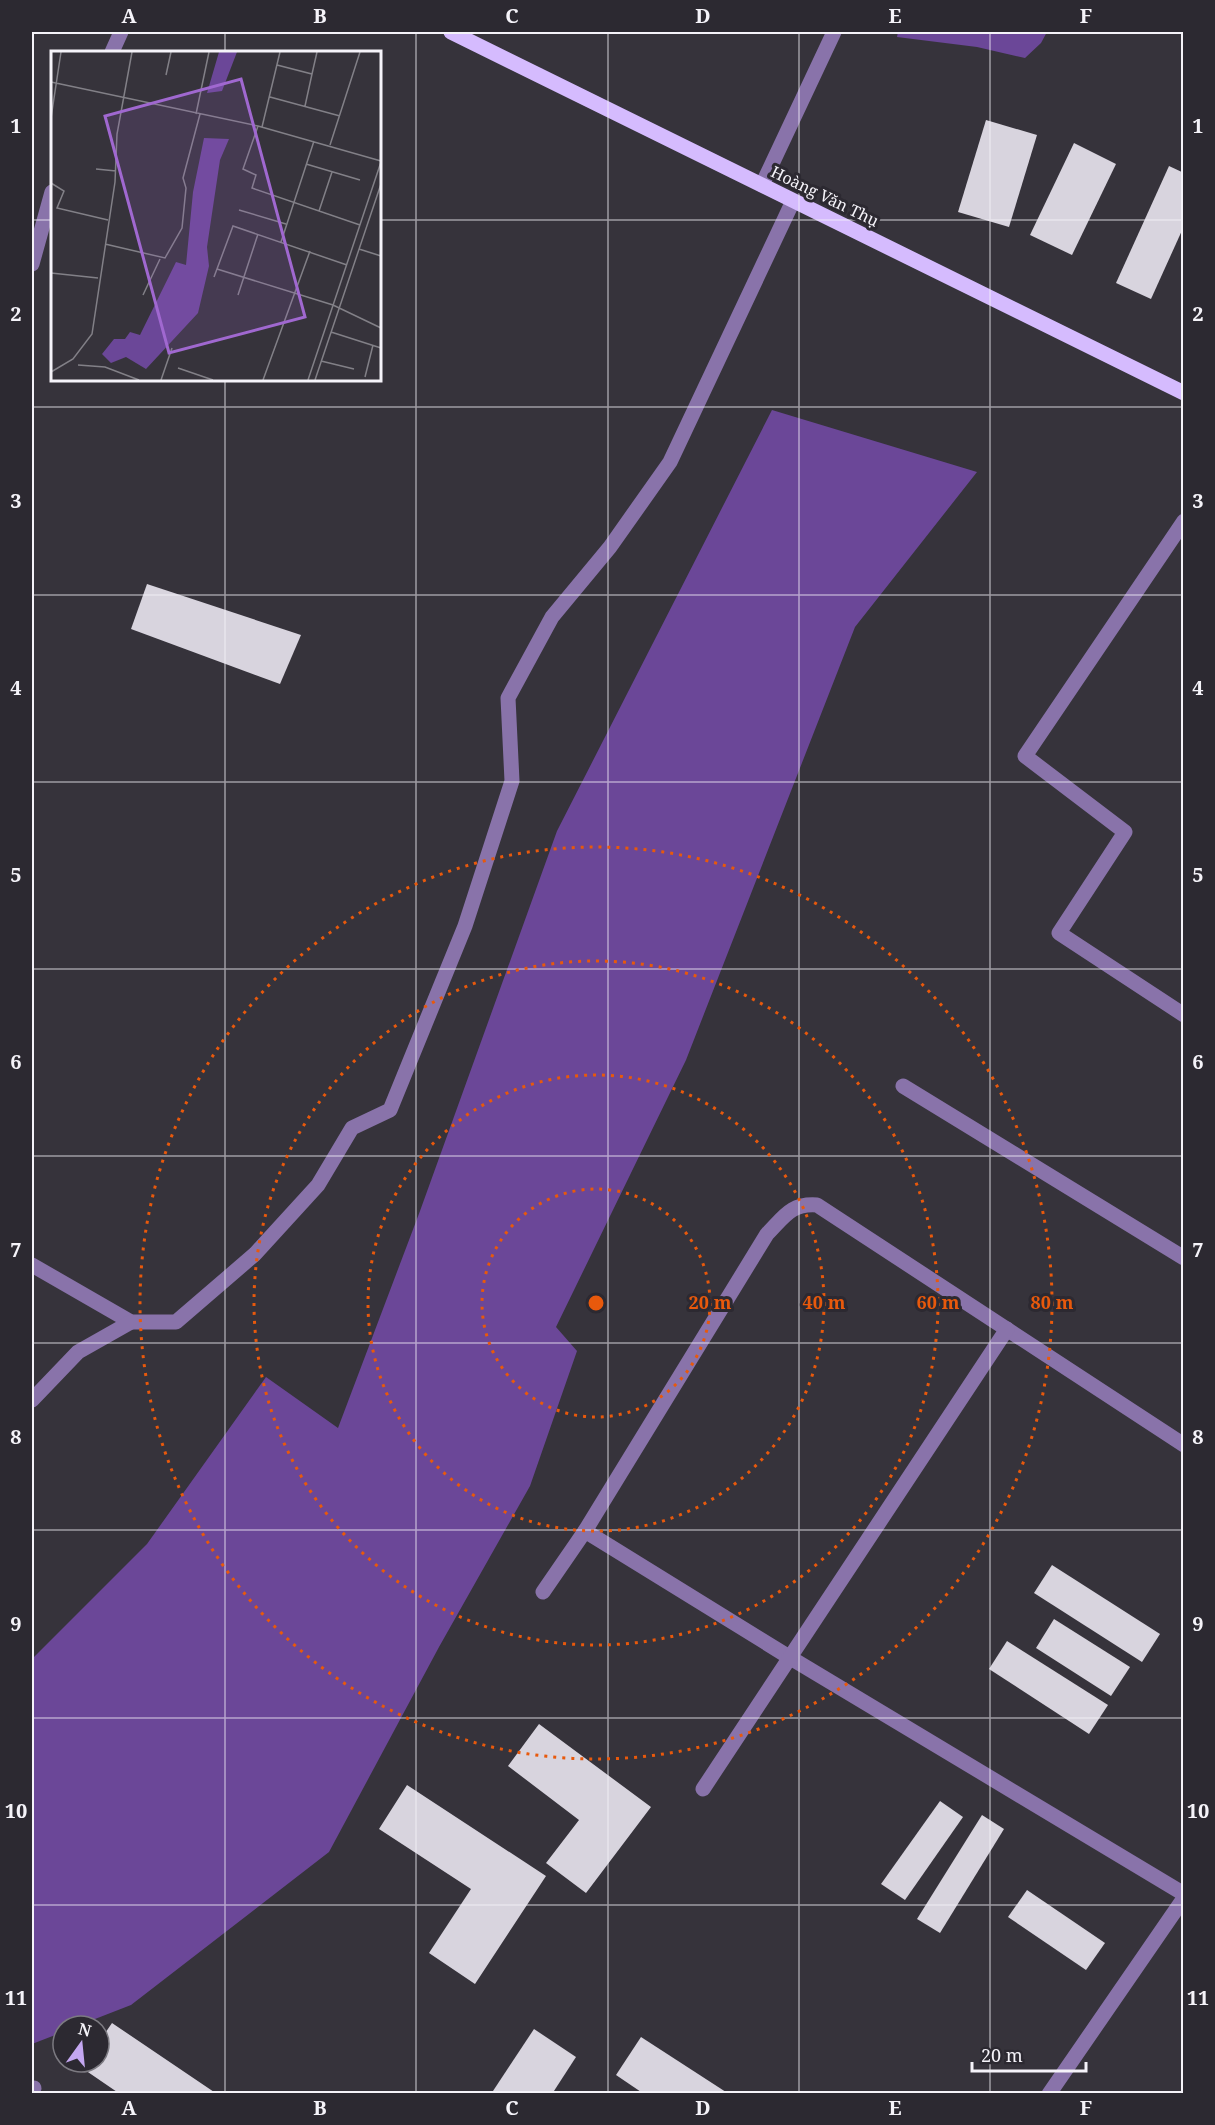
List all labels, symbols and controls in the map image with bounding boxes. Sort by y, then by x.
text: A [121,2,137,29]
text: B [313,2,327,29]
text: C [505,2,519,29]
text: D [695,2,711,29]
text: E [888,2,902,29]
text: F [1080,2,1092,29]
inset map [51,51,381,381]
text: 1 [10,112,22,139]
text: 1 [1192,112,1204,139]
street label: Hoàng Văn Thụ [767,160,883,232]
text: 2 [10,300,22,327]
text: 2 [1192,300,1204,327]
text: 3 [10,487,22,514]
text: 3 [1192,487,1204,514]
text: 4 [10,674,22,701]
text: 4 [1192,674,1204,701]
text: 5 [10,861,22,888]
text: 5 [1192,861,1204,888]
text: 6 [10,1048,22,1075]
text: 6 [1192,1048,1204,1075]
text: 7 [10,1236,22,1263]
text: 7 [1192,1236,1204,1263]
text: 20 m [689,1290,732,1314]
text: 40 m [803,1290,846,1314]
text: 60 m [917,1290,960,1314]
text: 80 m [1031,1290,1074,1314]
centre of rings [586,1293,606,1313]
text: 8 [10,1423,22,1450]
text: 8 [1192,1423,1204,1450]
text: 9 [10,1610,22,1637]
text: 9 [1192,1610,1204,1637]
text: 10 [5,1797,27,1824]
text: 10 [1187,1797,1209,1824]
text: 11 [5,1984,27,2011]
text: 11 [1187,1984,1209,2011]
north arrow [51,2014,111,2074]
text: N [76,2017,94,2042]
scale bar [972,2035,1086,2073]
text: 20 m [981,2043,1023,2067]
text: A [121,2094,137,2121]
text: B [313,2094,327,2121]
text: C [505,2094,519,2121]
text: D [695,2094,711,2121]
text: E [888,2094,902,2121]
text: F [1080,2094,1092,2121]

